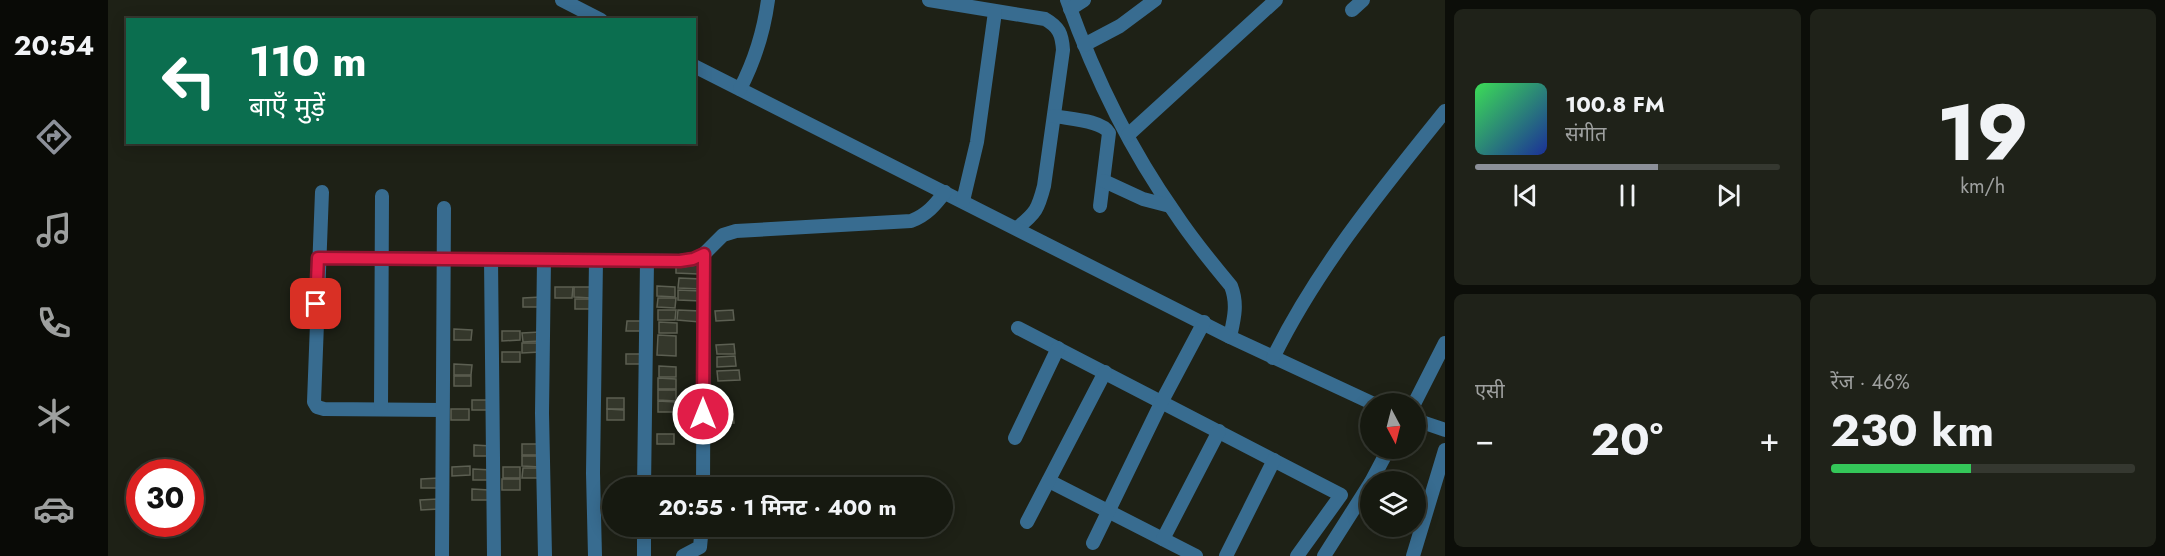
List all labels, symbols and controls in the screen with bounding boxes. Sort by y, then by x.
text: 20:54 [14,26,94,65]
text: 110 m [249,31,367,92]
icon: left [150,42,228,120]
text: 19 [1937,77,2029,189]
text: बाएँ मुड़ें [249,87,325,126]
text: 100.8 FM [1565,88,1665,120]
icon: directions [33,116,75,158]
text: संगीत [1565,120,1606,149]
text: km/h [1960,172,2005,201]
icon: previous [1509,179,1542,212]
icon: pause [1611,179,1644,212]
icon: next [1712,179,1745,212]
icon: music [33,209,75,251]
pin [290,278,341,329]
icon: arrive [299,287,332,320]
icon: phone [33,302,75,344]
text: रेंज · 46% [1831,368,1910,397]
text: एसी [1475,377,1505,406]
position arrow [671,382,735,446]
north arrow [1360,393,1426,459]
map controls [1360,393,1426,537]
icon: climate [33,395,75,437]
text: 230 km [1831,398,1994,463]
text: 20° [1591,407,1663,472]
text: − [1475,416,1494,463]
text: + [1759,416,1780,463]
speed limit sign: 30 [126,459,204,537]
button: layers [1360,471,1426,537]
icon: car [33,488,75,530]
text: 20:55 · 1 मिनट · 400 m [658,491,897,523]

